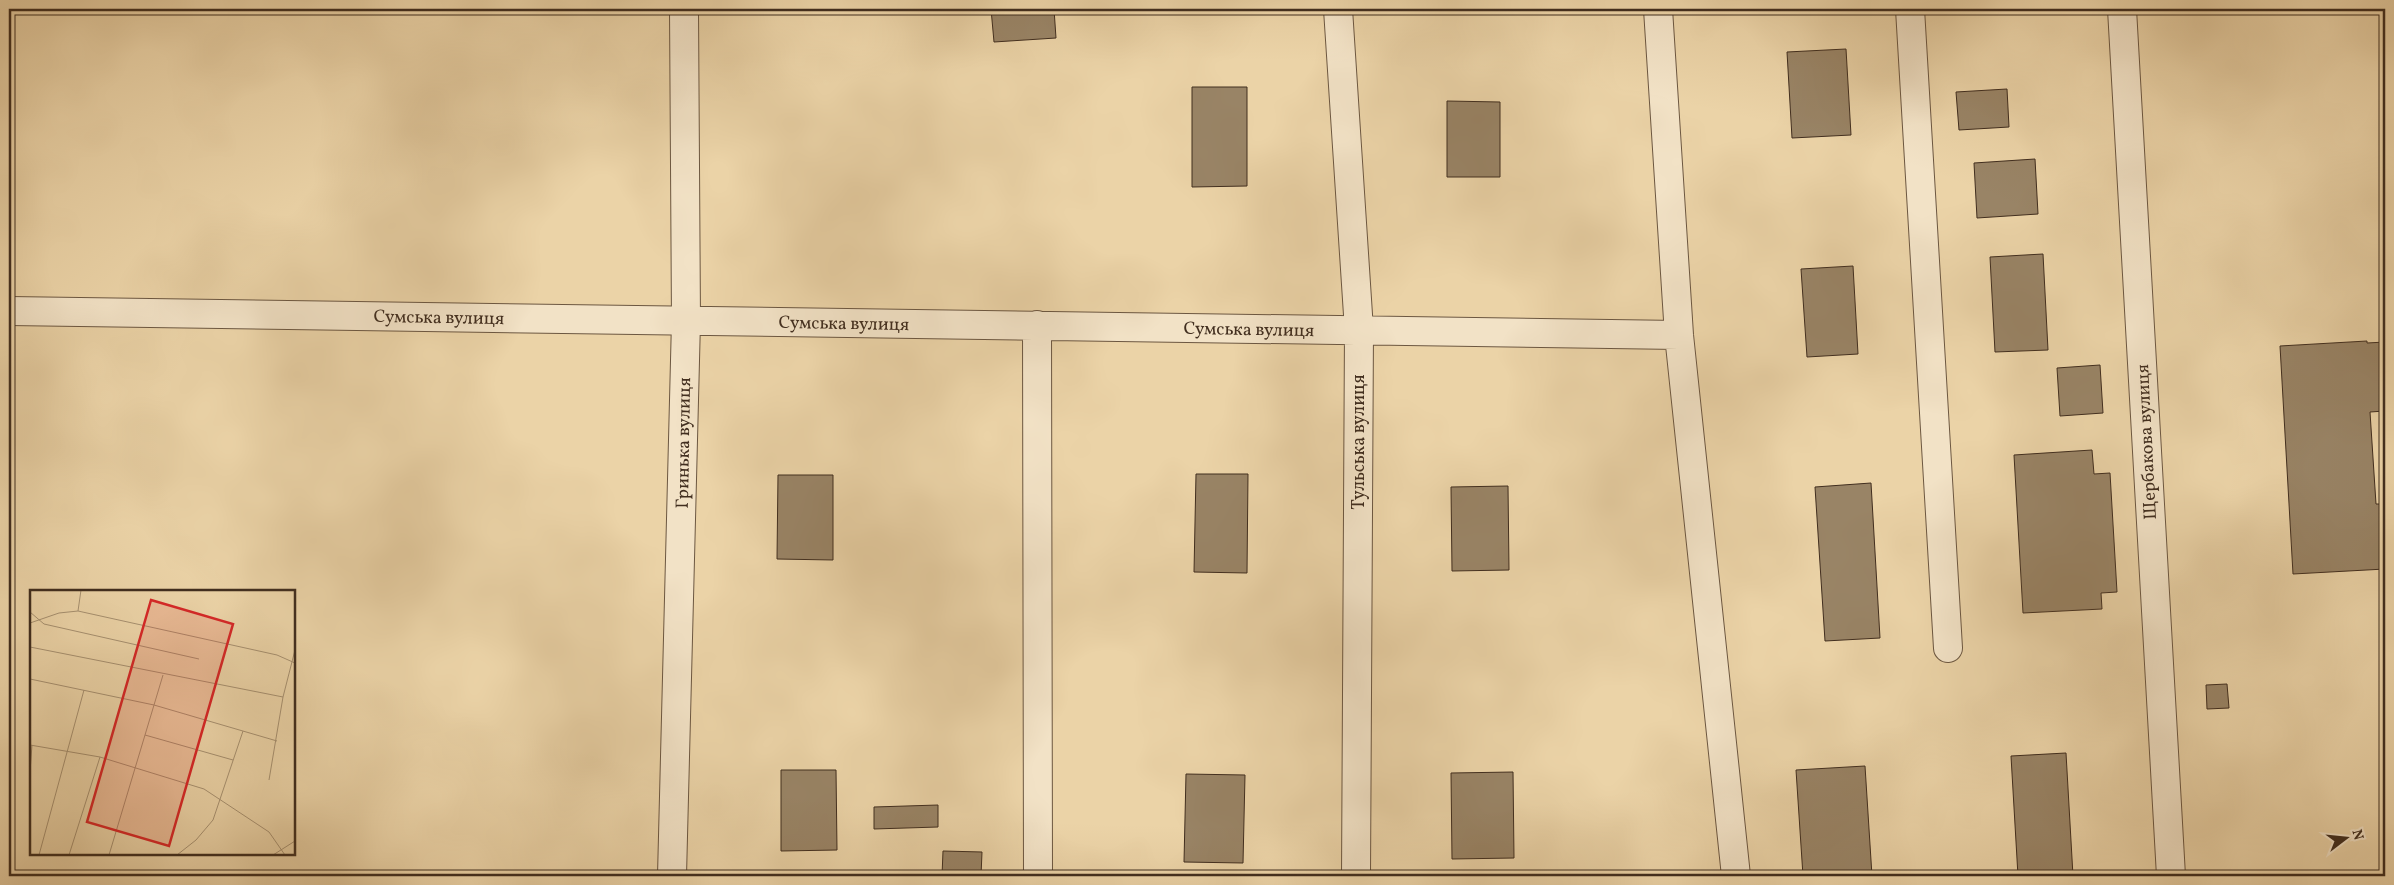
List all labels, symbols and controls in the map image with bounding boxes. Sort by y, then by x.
street label: Сумська вулиця [373,305,504,332]
street label: Сумська вулиця [778,311,909,338]
street label: Сумська вулиця [1183,317,1314,344]
street label: Щербакова вулиця [2131,363,2164,520]
street label: Тульська вулиця [1347,374,1372,510]
street label: Гринька вулиця [671,377,698,509]
inset map [30,590,295,855]
north arrow [2322,812,2372,862]
text: N [2347,827,2368,842]

